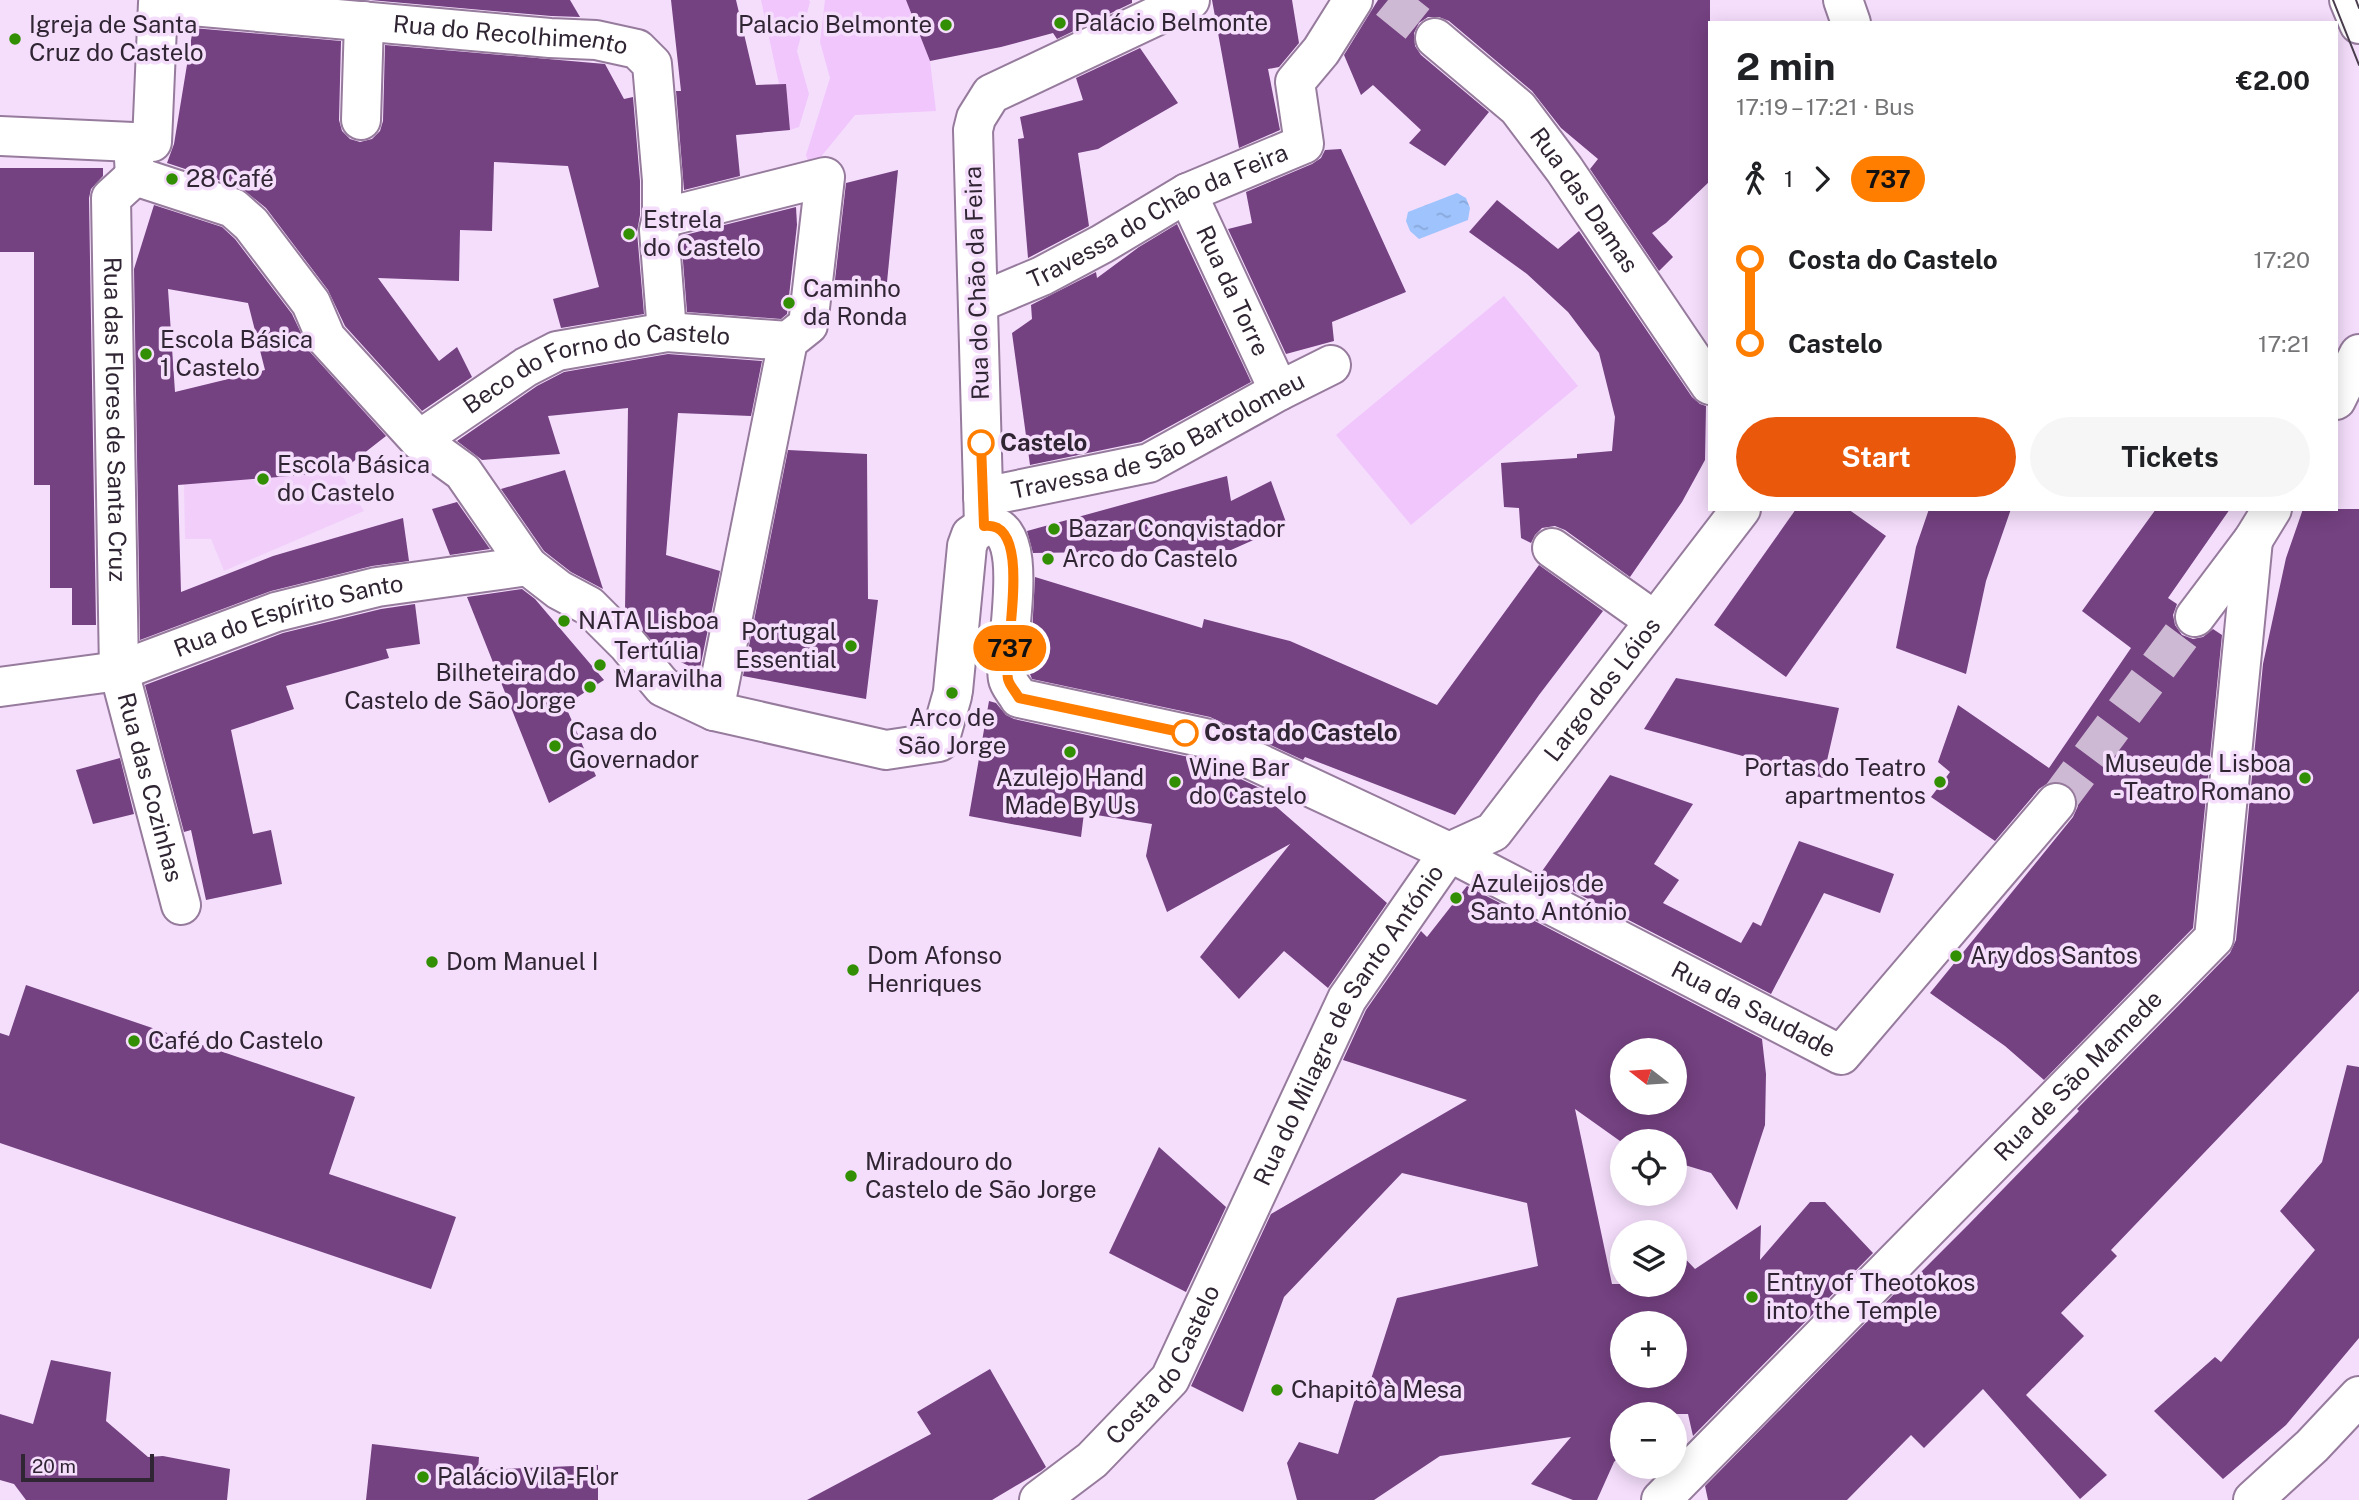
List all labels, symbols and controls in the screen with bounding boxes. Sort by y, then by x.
place label: Palácio Belmonte [1074,8,1268,36]
street label: Rua do Recolhimento [392,9,631,60]
place label: Igreja de Santa Cruz do Castelo [29,10,204,66]
place label: Palacio Belmonte [738,10,932,38]
marker: Palácio Belmonte [1052,15,1068,31]
marker: Palacio Belmonte [938,17,954,33]
marker: Igreja de Santa Cruz do Castelo [7,31,23,47]
text: 2 min [1736,44,1836,89]
text: €2.00 [2236,65,2310,96]
text: 17:19 – 17:21 · Bus [1736,93,1914,120]
street label: Rua das Damas [1525,122,1645,277]
street label: Travessa do Chão da Feira [1023,137,1292,293]
icon: walk [1736,160,1774,198]
icon: forward [1803,160,1841,198]
place label: 28 Café [186,164,274,192]
text: 1 [1784,165,1793,192]
text: 737 [1865,165,1911,193]
street label: Rua do Chão da Feira [958,166,994,400]
marker: 28 Café [164,171,180,187]
place label: Estrela do Castelo [643,205,761,261]
street label: Rua da Torre [1191,221,1276,360]
marker: Estrela do Castelo [621,226,637,242]
text: Costa do Castelo [1788,244,1998,275]
text: 17:20 [2253,246,2310,273]
street label: Rua das Flores de Santa Cruz [99,257,132,582]
place label: Caminho da Ronda [803,274,907,330]
marker: Caminho da Ronda [781,295,797,311]
street label: Beco do Forno do Castelo [457,317,731,419]
place label: Escola Básica 1 Castelo [160,325,313,381]
text: Castelo [1788,328,1883,359]
text: 17:21 [2258,330,2310,357]
marker: Escola Básica 1 Castelo [138,346,154,362]
street label: Travessa de São Bartolomeu [1009,366,1309,504]
button: Start [1736,417,2016,497]
button: Tickets [2030,417,2310,497]
place label: Castelo [1000,428,1087,456]
marker: Castelo [968,430,994,456]
place label: Escola Básica do Castelo [277,450,430,506]
marker: Escola Básica do Castelo [255,471,271,487]
place label: Bazar Conqvistador [1068,514,1285,542]
marker: Bazar Conqvistador [1046,521,1062,537]
place label: Arco do Castelo [1062,544,1238,572]
marker: Arco do Castelo [1040,551,1056,567]
street label: Rua do Espírito Santo [170,569,405,662]
place label: NATA Lisboa [578,606,719,634]
street label: Largo dos Lóios [1538,612,1666,766]
marker: NATA Lisboa [556,613,572,629]
place label: Portugal Essential [735,617,837,673]
line badge: 737 [970,625,1050,671]
text: 737 [987,634,1033,662]
place label: Tertúlia Maravilha [614,636,723,692]
marker: Portugal Essential [843,638,859,654]
marker: Tertúlia Maravilha [592,657,608,673]
place label: Bilheteira do Castelo de São Jorge [344,658,576,714]
marker: Bilheteira do Castelo de São Jorge [582,679,598,695]
marker: Arco de São Jorge [944,685,960,701]
street label: Rua das Cozinhas [112,689,189,885]
place label: Arco de São Jorge [898,703,1006,759]
place label: Casa do Governador [569,717,699,773]
place label: Costa do Castelo [1204,718,1398,746]
marker: Costa do Castelo [1172,720,1198,746]
marker: Casa do Governador [547,738,563,754]
marker: Azulejo Hand Made By Us [1062,744,1078,760]
place label: Museu de Lisboa - Teatro Romano [2104,749,2291,805]
place label: Wine Bar do Castelo [1189,753,1307,809]
place label: Portas do Teatro apartmentos [1744,753,1926,809]
place label: Azulejo Hand Made By Us [996,763,1144,819]
marker: Museu de Lisboa - Teatro Romano [2297,770,2313,786]
marker: Wine Bar do Castelo [1167,774,1183,790]
marker: Portas do Teatro apartmentos [1932,774,1948,790]
street label: Rua do Milagre de Santo António [1247,859,1449,1190]
place label: Azuleijos de Santo António [1470,869,1627,925]
marker: Azuleijos de Santo António [1448,890,1464,906]
place label: Dom Afonso Henriques [867,941,1002,997]
place label: Ary dos Santos [1970,941,2138,969]
place label: Dom Manuel I [446,947,599,975]
marker: Ary dos Santos [1948,948,1964,964]
marker: Dom Manuel I [424,954,440,970]
street label: Rua da Saudade [1667,955,1841,1063]
marker: Dom Afonso Henriques [845,962,861,978]
street label: Rua de São Mamede [1988,984,2167,1166]
place label: Café do Castelo [148,1026,323,1054]
marker: Café do Castelo [126,1033,142,1049]
north arrow [1610,1038,1687,1115]
map controls [1610,1038,1687,1479]
button: locate [1610,1129,1687,1206]
place label: Miradouro do Castelo de São Jorge [865,1147,1097,1203]
marker: Miradouro do Castelo de São Jorge [843,1168,859,1184]
button: layers [1610,1220,1687,1297]
place label: Entry of Theotokos into the Temple [1766,1268,1975,1324]
street label: Costa do Castelo [1100,1280,1225,1450]
marker: Entry of Theotokos into the Temple [1744,1289,1760,1305]
button: + [1610,1311,1687,1388]
place label: Chapitô à Mesa [1291,1375,1462,1403]
marker: Chapitô à Mesa [1269,1382,1285,1398]
button: − [1610,1402,1687,1479]
scale bar [21,1451,154,1483]
text: 20 m [32,1455,76,1477]
place label: Palácio Vila-Flor [437,1462,619,1490]
marker: Palácio Vila-Flor [415,1469,431,1485]

